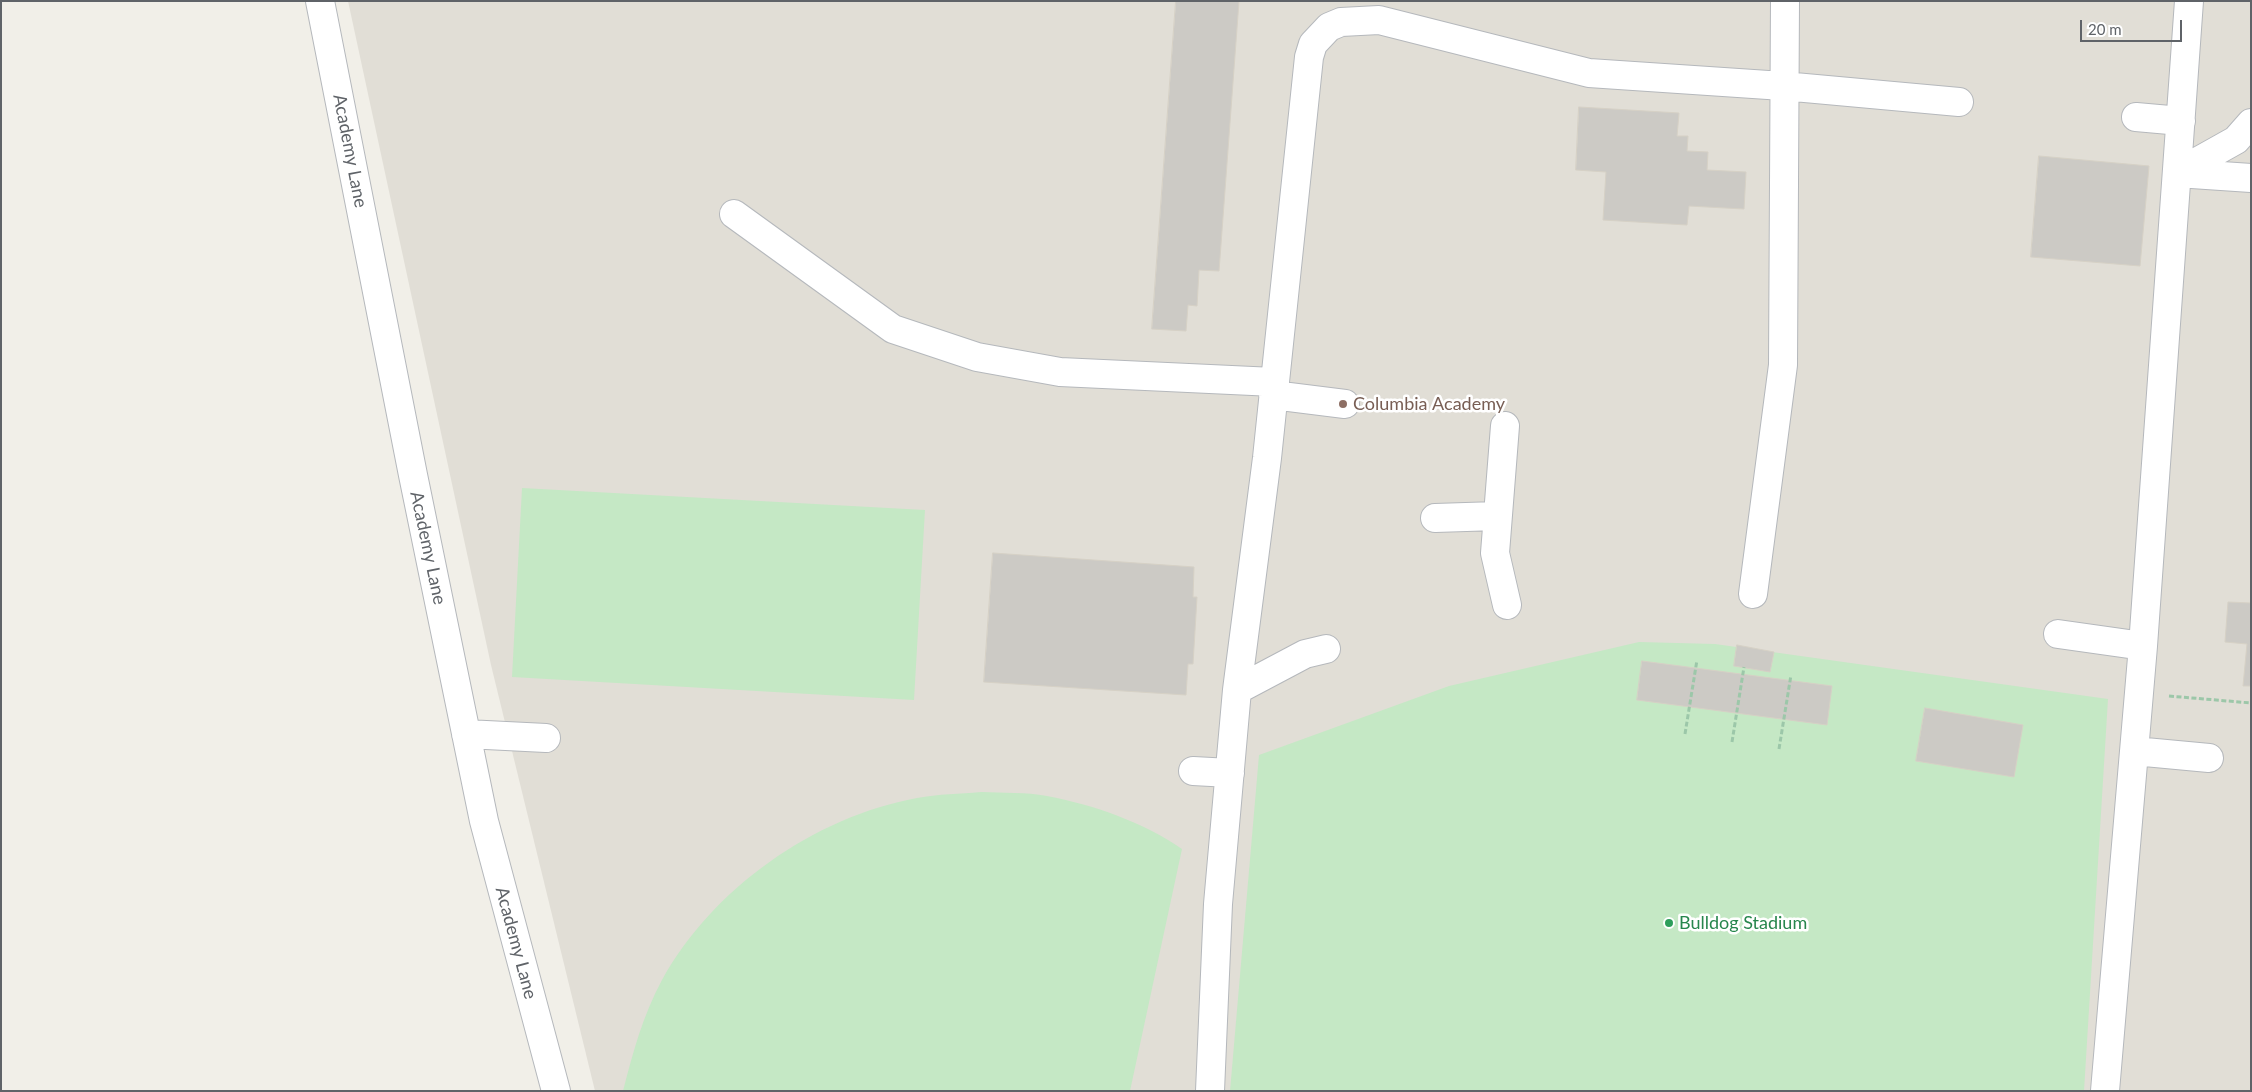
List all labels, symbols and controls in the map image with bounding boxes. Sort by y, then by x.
scale bar [2082,10,2184,42]
text: 20 m [2088,20,2122,38]
street label: Academy Lane [328,92,372,210]
place label: Columbia Academy [1353,393,1505,415]
marker: Columbia Academy [1337,398,1349,410]
street label: Academy Lane [405,489,451,607]
street label: Academy Lane [491,885,541,1001]
place label: Bulldog Stadium [1679,912,1807,934]
marker: Bulldog Stadium [1663,917,1675,929]

